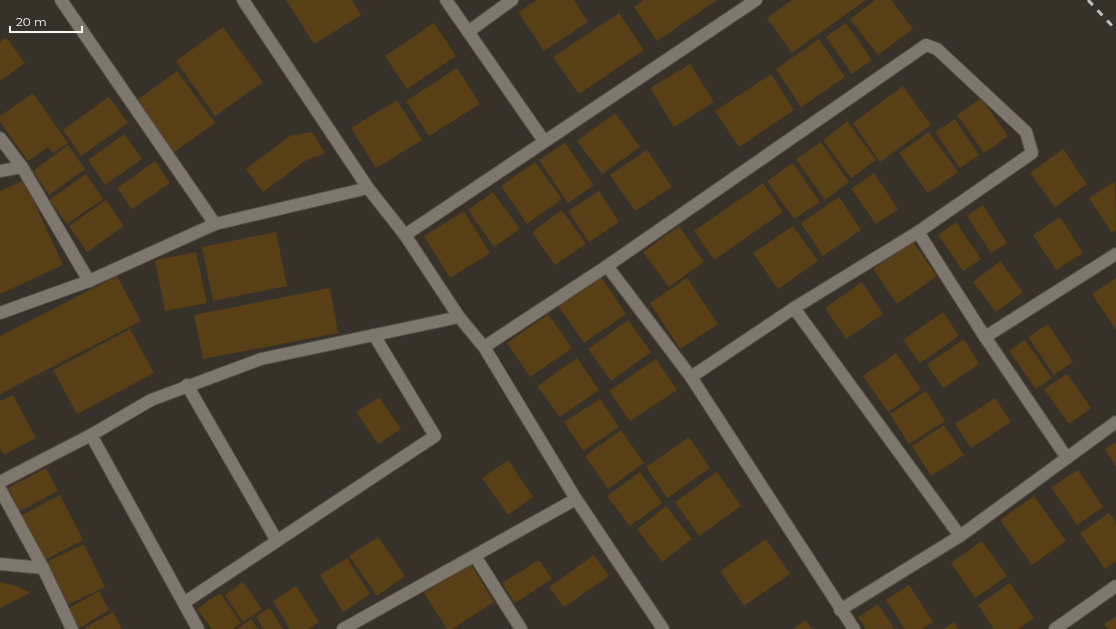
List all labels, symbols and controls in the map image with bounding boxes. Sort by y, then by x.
scale bar [10,8,82,34]
text: 20 m [16,14,47,29]

